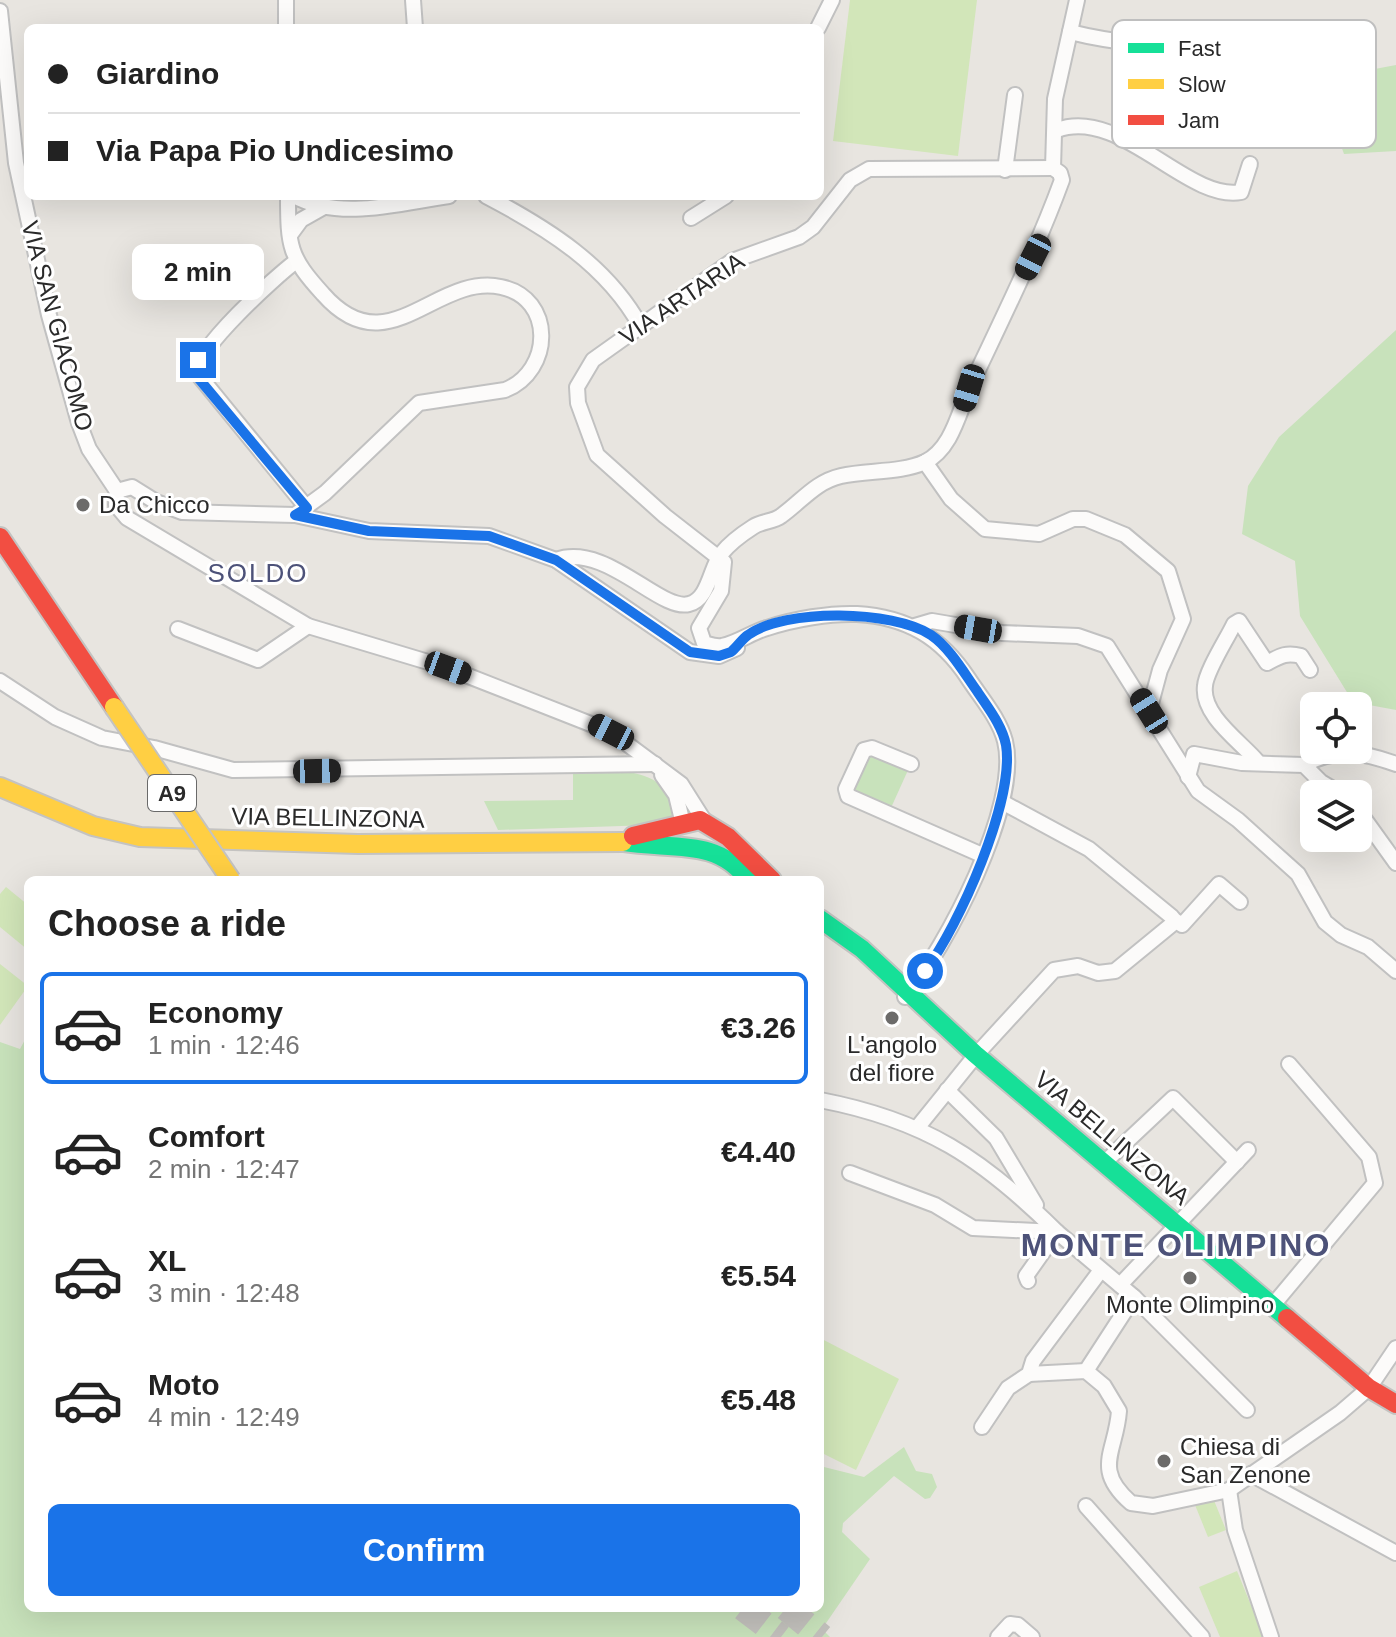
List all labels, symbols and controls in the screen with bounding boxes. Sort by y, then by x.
legend [1112,20,1376,148]
text: Fast [1178,36,1221,61]
text: Giardino [96,57,219,90]
text: Slow [1178,72,1226,97]
text: Jam [1178,108,1220,133]
text: Via Papa Pio Undicesimo [96,134,454,167]
street label: VIA SAN GIACOMO [16,218,98,434]
car [1011,230,1055,284]
callout: 2 min [132,244,264,300]
street label: VIA ARTARIA [614,247,749,350]
text: 2 min [164,257,232,287]
route end [180,342,216,378]
car [951,362,987,414]
place label: Da Chicco [99,491,210,518]
marker: Da Chicco [74,496,92,514]
district label: SOLDO [207,558,309,588]
car [952,613,1004,645]
car [421,649,475,687]
car [1126,684,1172,738]
map controls [1300,692,1372,852]
button: locate [1300,692,1372,764]
car [584,710,638,754]
car [293,759,341,783]
road number: A9 [148,775,196,811]
button: layers [1300,780,1372,852]
street label: VIA BELLINZONA [231,802,425,833]
text: Choose a ride [48,903,286,944]
route start [907,953,943,989]
icon: car [52,992,124,1064]
text: Economy [148,996,283,1029]
marker: L'angolo del fiore [883,1009,901,1027]
text: €3.26 [721,1011,796,1044]
text: 1 min · 12:46 [148,1030,300,1060]
place label: L'angolo del fiore [847,1031,937,1086]
street label: VIA BELLINZONA [1030,1065,1195,1210]
icon: car [52,1116,124,1188]
text: Comfort [148,1120,265,1153]
text: €4.40 [721,1135,796,1168]
text: 2 min · 12:47 [148,1154,300,1184]
district label: MONTE OLIMPINO [1021,1227,1331,1263]
icon: car [52,1240,124,1312]
text: XL [148,1244,186,1277]
text: €5.54 [721,1259,796,1292]
marker: Monte Olimpino [1181,1269,1199,1287]
text: 3 min · 12:48 [148,1278,300,1308]
place label: Monte Olimpino [1106,1291,1274,1318]
icon: car [52,1364,124,1436]
text: Moto [148,1368,220,1401]
text: €5.48 [721,1383,796,1416]
text: 4 min · 12:49 [148,1402,300,1432]
place label: Chiesa di San Zenone [1180,1433,1311,1488]
marker: Chiesa di San Zenone [1155,1452,1173,1470]
button: Confirm [48,1504,800,1596]

